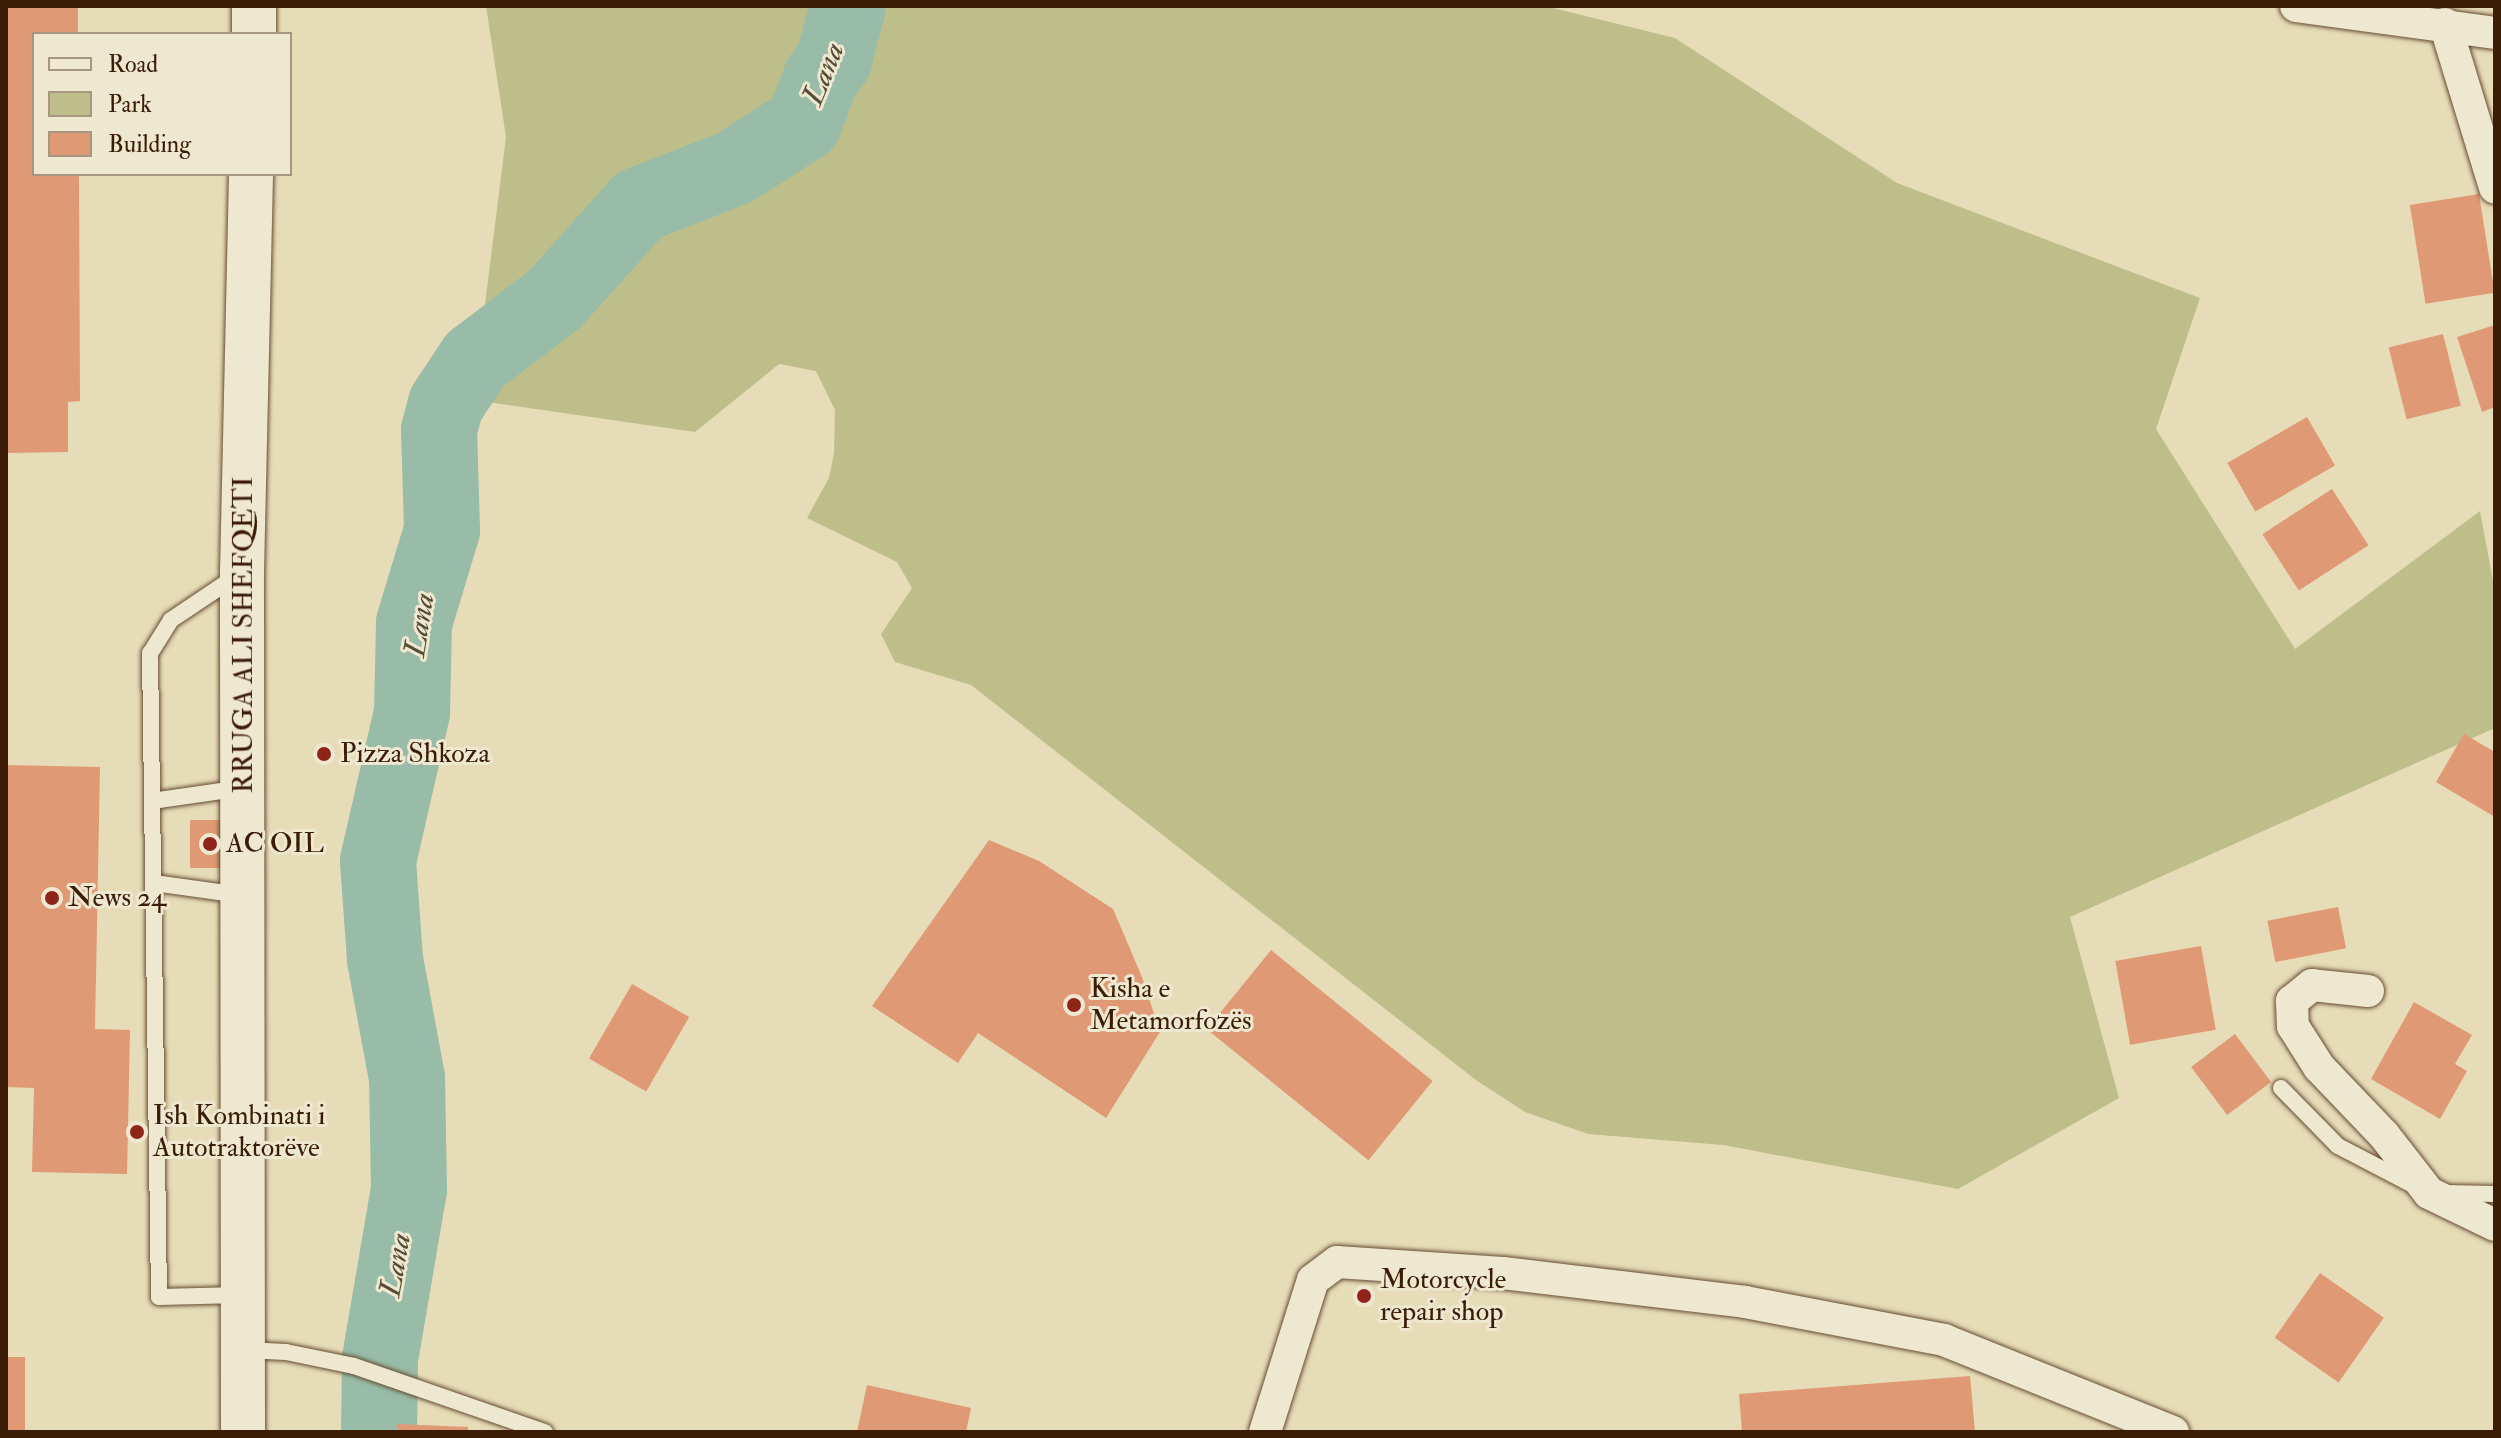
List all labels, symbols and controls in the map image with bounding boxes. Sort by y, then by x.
legend [32,32,292,176]
water label: Lana [795,38,853,110]
text: Road [108,49,158,80]
text: Park [108,89,152,120]
text: Building [108,129,191,160]
street label: RRUGA ALI SHEFQETI [227,477,261,793]
water label: Lana [397,591,443,659]
place label: Pizza Shkoza [340,737,490,771]
marker: Pizza Shkoza [315,745,333,763]
place label: AC OIL [226,827,324,861]
marker: AC OIL [201,835,219,853]
place label: News 24 [68,881,166,915]
marker: News 24 [43,889,61,907]
place label: Kisha e Metamorfozës [1090,972,1252,1038]
marker: Kisha e Metamorfozës [1065,996,1083,1014]
place label: Ish Kombinati i Autotraktorëve [153,1099,325,1165]
marker: Ish Kombinati i Autotraktorëve [128,1123,146,1141]
water label: Lana [373,1230,419,1300]
place label: Motorcycle repair shop [1380,1263,1506,1329]
marker: Motorcycle repair shop [1355,1287,1373,1305]

